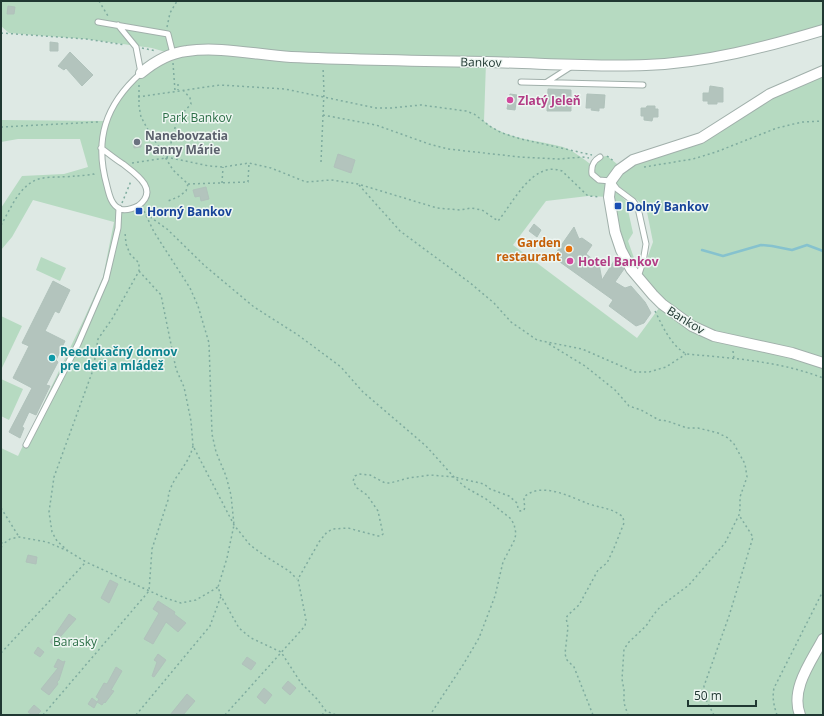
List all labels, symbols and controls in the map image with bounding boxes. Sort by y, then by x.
street label: Bankov [460,53,502,71]
place label: Zlatý Jeleň [518,92,581,109]
marker: Zlatý Jeleň [505,95,515,105]
park label: Park Bankov [162,109,232,126]
place label: Nanebovzatia Panny Márie [145,127,228,158]
marker: Nanebovzatia Panny Márie [132,137,142,147]
place label: Dolný Bankov [626,198,709,215]
marker: Dolný Bankov [613,201,623,211]
place label: Horný Bankov [147,203,232,220]
marker: Horný Bankov [134,206,144,216]
place label: Garden restaurant [496,234,561,265]
marker: Garden restaurant [564,244,574,254]
place label: Hotel Bankov [578,253,659,270]
marker: Hotel Bankov [565,256,575,266]
street label: Bankov [664,302,708,338]
place label: Reedukačný domov pre deti a mládež [60,343,178,374]
marker: Reedukačný domov pre deti a mládež [47,353,57,363]
park label: Barasky [53,633,98,650]
scale bar [688,682,756,708]
text: 50 m [694,687,722,704]

